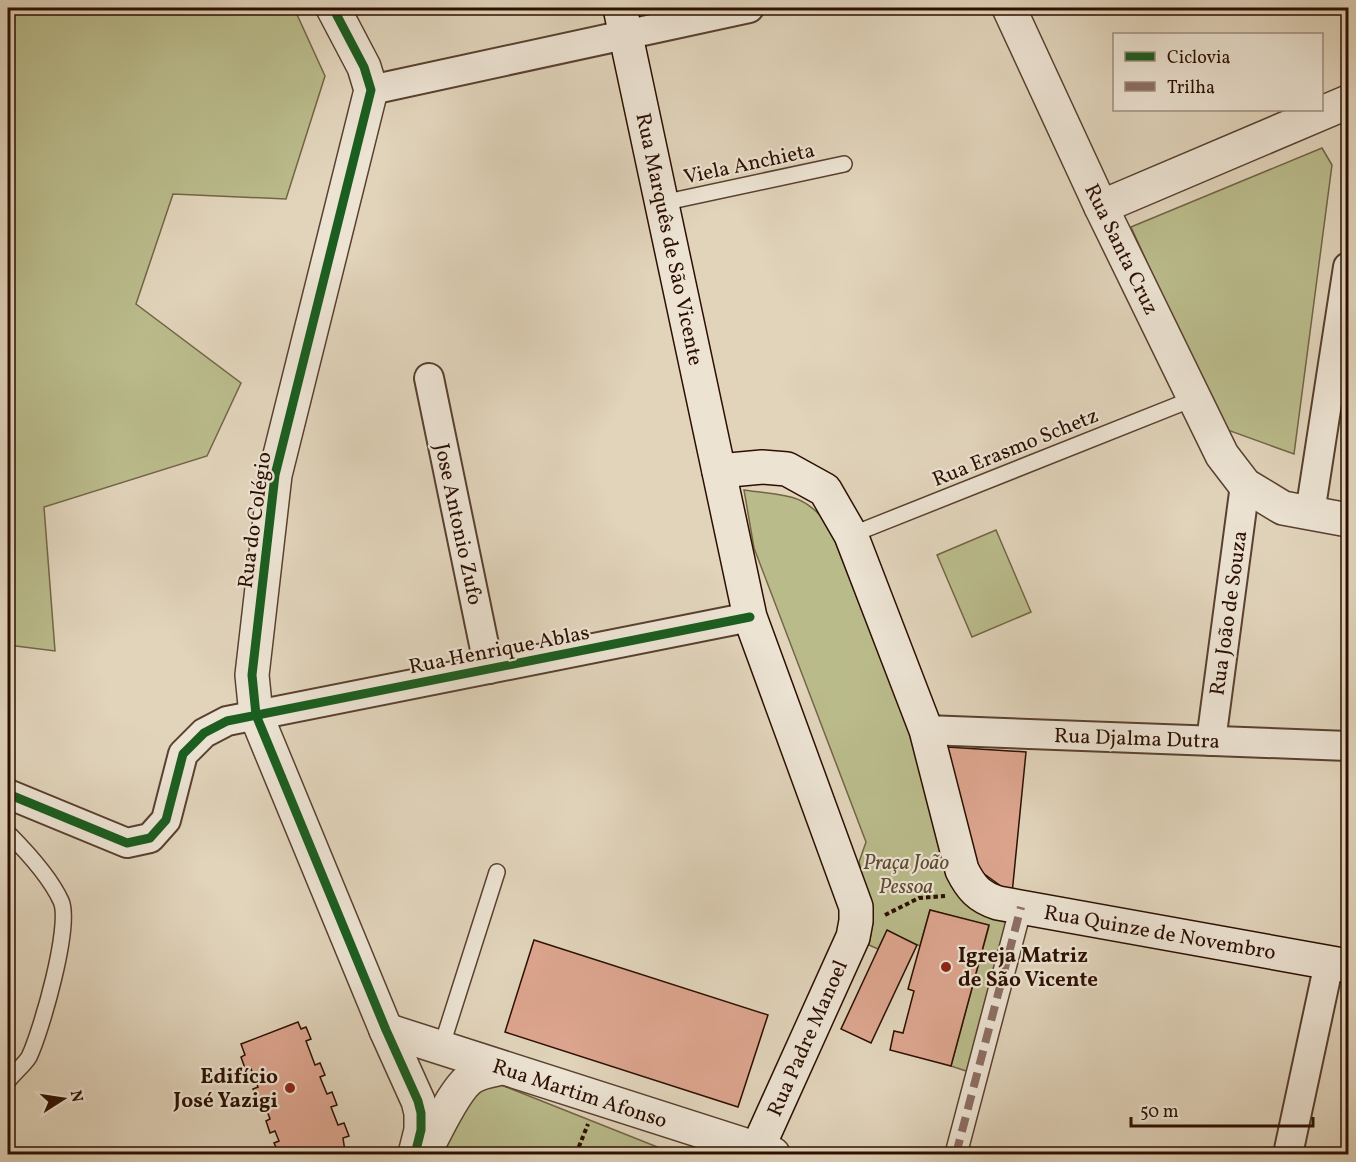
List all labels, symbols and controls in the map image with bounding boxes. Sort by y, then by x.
legend [1113,33,1323,111]
text: Ciclovia [1167,46,1230,71]
text: Trilha [1167,76,1215,101]
street label: Rua Marquês de São Vicente [628,110,710,368]
street label: Viela Anchieta [681,136,818,193]
street label: Rua Santa Cruz [1076,179,1165,320]
street label: Rua Erasmo Schetz [928,402,1103,495]
street label: Jose Antonio Zufo [426,441,489,608]
street label: Rua do Colégio [232,450,279,590]
street label: Rua João de Souza [1204,529,1255,698]
street label: Rua Henrique Ablas [406,619,592,682]
street label: Rua Djalma Dutra [1054,722,1220,757]
park label: Praça João Pessoa [863,849,949,902]
street label: Rua Quinze de Novembro [1041,899,1278,968]
place label: Igreja Matriz de São Vicente [958,942,1098,995]
street label: Rua Padre Manoel [761,956,856,1121]
marker: Igreja Matriz de São Vicente [939,960,953,974]
street label: Rua Martim Afonso [489,1053,671,1136]
place label: Edifício José Yazigi [173,1063,278,1116]
north arrow [33,1069,93,1129]
marker: Edifício José Yazigi [283,1081,297,1095]
text: N [64,1088,88,1105]
scale bar [1131,1090,1312,1128]
text: 50 m [1140,1100,1179,1125]

